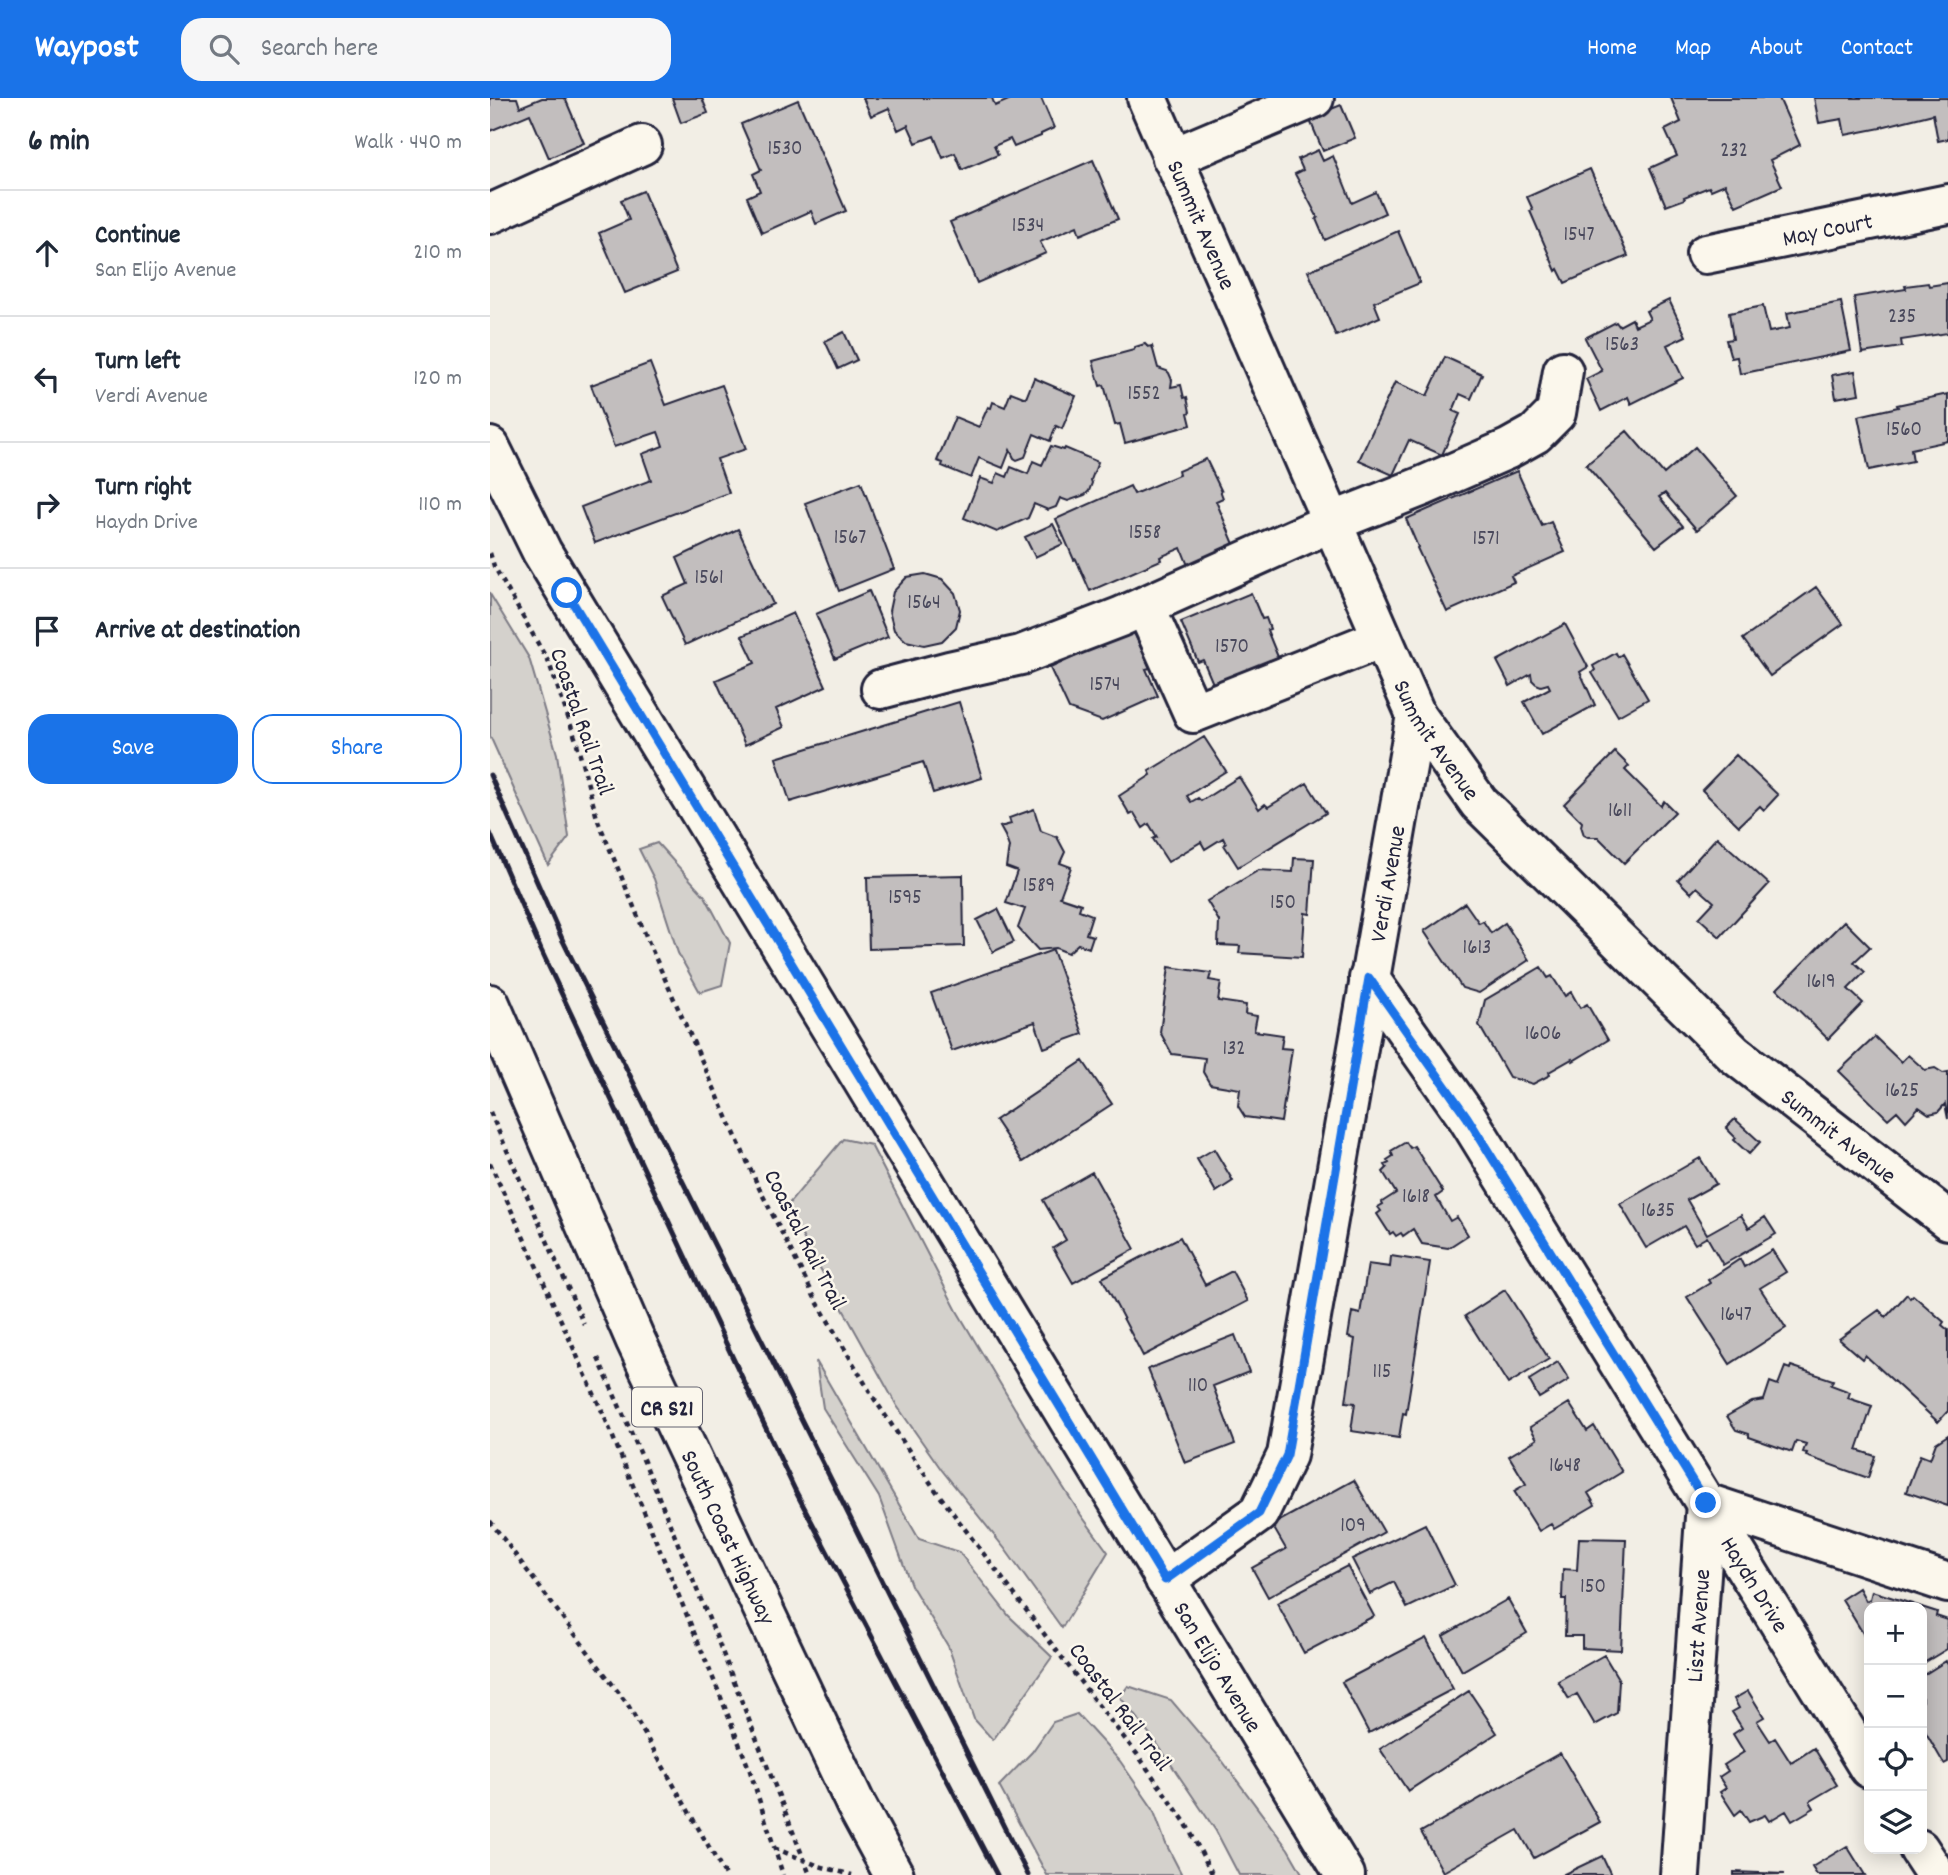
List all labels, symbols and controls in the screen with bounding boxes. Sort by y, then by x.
search box [181,18,671,81]
text: Waypost [35,26,139,73]
icon: search [205,30,243,68]
text: Search here [261,31,378,68]
text: Home [1587,32,1637,66]
text: Map [1675,32,1711,66]
text: About [1749,32,1803,66]
text: Contact [1841,32,1913,66]
text: 6 min [28,122,90,165]
text: Walk · 440 m [355,127,462,160]
house number: 1530 [767,135,803,165]
house number: 232 [1720,137,1748,167]
street label: Summit Avenue [1156,155,1243,296]
street label: May Court [1780,206,1876,258]
house number: 1534 [1012,212,1044,242]
text: Continue [95,218,180,255]
house number: 1547 [1563,221,1595,251]
icon: ahead [28,234,66,272]
text: 210 m [413,237,462,270]
text: San Elijo Avenue [95,255,236,288]
house number: 235 [1888,303,1916,333]
house number: 1563 [1605,331,1639,361]
text: Turn left [95,344,181,381]
icon: left [28,360,66,398]
text: 120 m [413,363,462,396]
house number: 1552 [1127,380,1161,410]
text: Verdi Avenue [95,381,208,414]
house number: 1560 [1886,416,1922,446]
text: Turn right [95,470,192,507]
icon: right [28,486,66,524]
text: 110 m [418,489,462,522]
text: Haydn Drive [95,507,198,540]
house number: 1558 [1129,519,1161,549]
house number: 1567 [834,524,866,554]
house number: 1571 [1473,525,1499,555]
house number: 1561 [694,564,724,594]
route start [551,577,582,608]
house number: 1564 [907,589,941,619]
icon: arrive [28,612,66,650]
text: Arrive at destination [95,613,300,650]
house number: 1570 [1215,633,1249,663]
street label: Coastal Rail Trail [539,644,621,800]
house number: 1574 [1089,671,1121,701]
street label: Summit Avenue [1383,675,1486,809]
button: Save [28,714,238,784]
button: Share [252,714,462,784]
house number: 1611 [1608,797,1632,827]
street label: Verdi Avenue [1363,823,1416,945]
house number: 1589 [1023,872,1055,902]
house number: 1595 [888,884,922,914]
house number: 150 [1270,889,1296,919]
house number: 1613 [1463,934,1491,964]
house number: 1619 [1806,968,1836,998]
house number: 1606 [1525,1020,1561,1050]
house number: 132 [1222,1035,1246,1065]
house number: 1625 [1885,1077,1919,1107]
street label: Summit Avenue [1772,1082,1902,1194]
street label: Coastal Rail Trail [753,1164,853,1317]
house number: 1618 [1402,1183,1430,1213]
house number: 1635 [1641,1197,1675,1227]
house number: 1647 [1720,1301,1752,1331]
house number: 115 [1373,1358,1391,1388]
house number: 110 [1188,1372,1208,1402]
road number: CR S21 [632,1388,702,1426]
street label: South Coast Highway [670,1445,783,1632]
house number: 1648 [1549,1452,1581,1482]
route end [1690,1487,1721,1518]
house number: 109 [1340,1512,1366,1542]
street label: Haydn Drive [1710,1531,1796,1640]
street label: Liszt Avenue [1680,1568,1721,1684]
house number: 150 [1580,1573,1606,1603]
street label: San Elijo Avenue [1163,1596,1269,1740]
map controls [1864,1602,1927,1854]
button: + [1864,1602,1927,1665]
street label: Coastal Rail Trail [1059,1636,1179,1780]
button: − [1864,1665,1927,1728]
button: locate [1864,1728,1927,1791]
button: layers [1864,1791,1927,1854]

